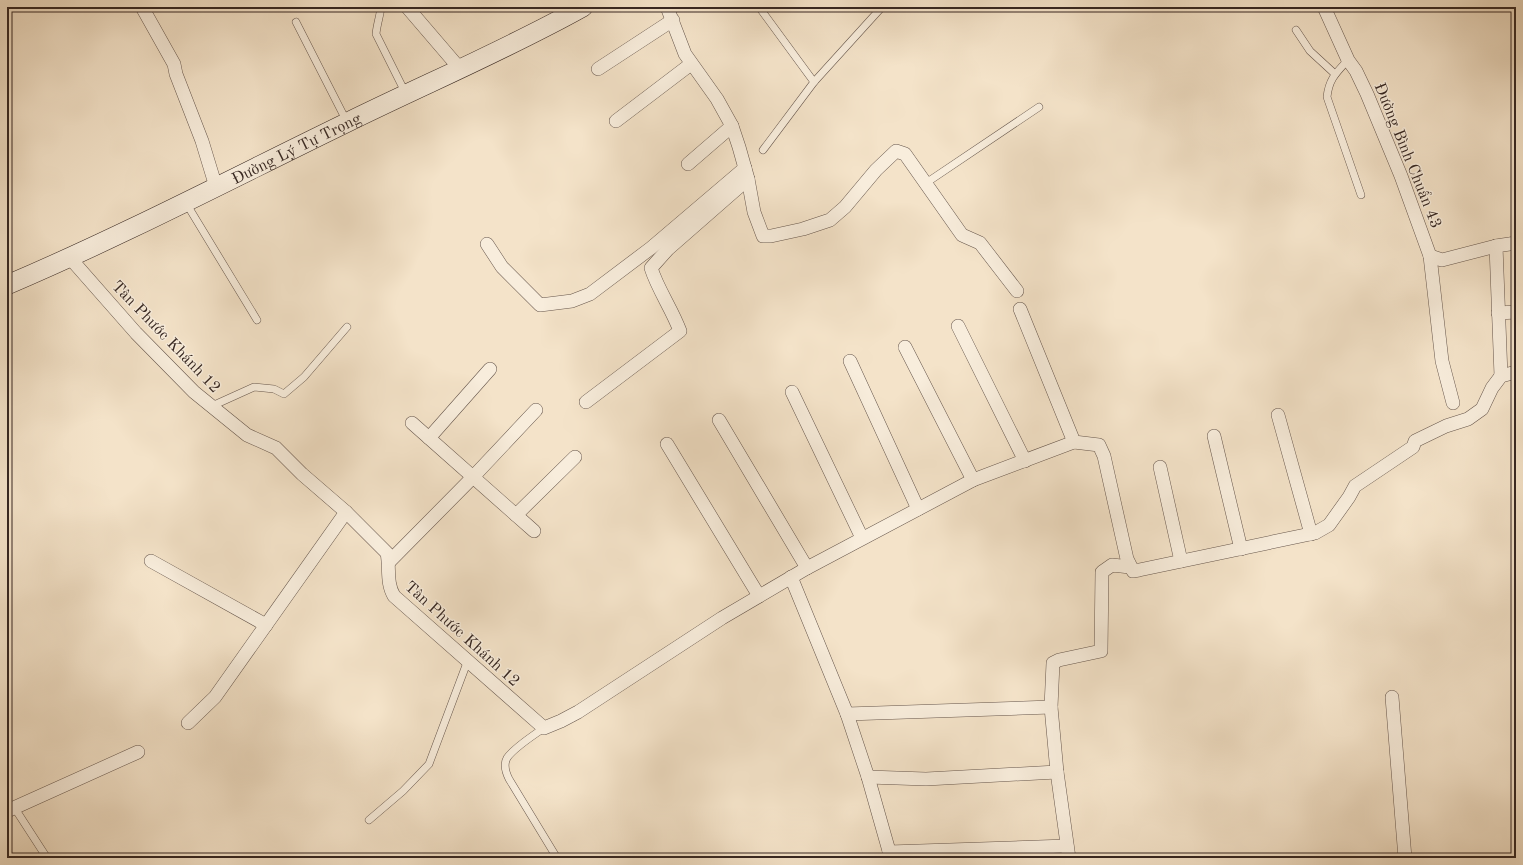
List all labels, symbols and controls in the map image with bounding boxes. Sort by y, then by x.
street label: Đường Bình Chuẩn 43 [1371,80,1445,231]
street label: Đường Lý Tự Trọng [230,111,364,188]
street label: Tân Phước Khánh 12 [108,278,223,396]
street label: Tân Phước Khánh 12 [401,579,522,690]

